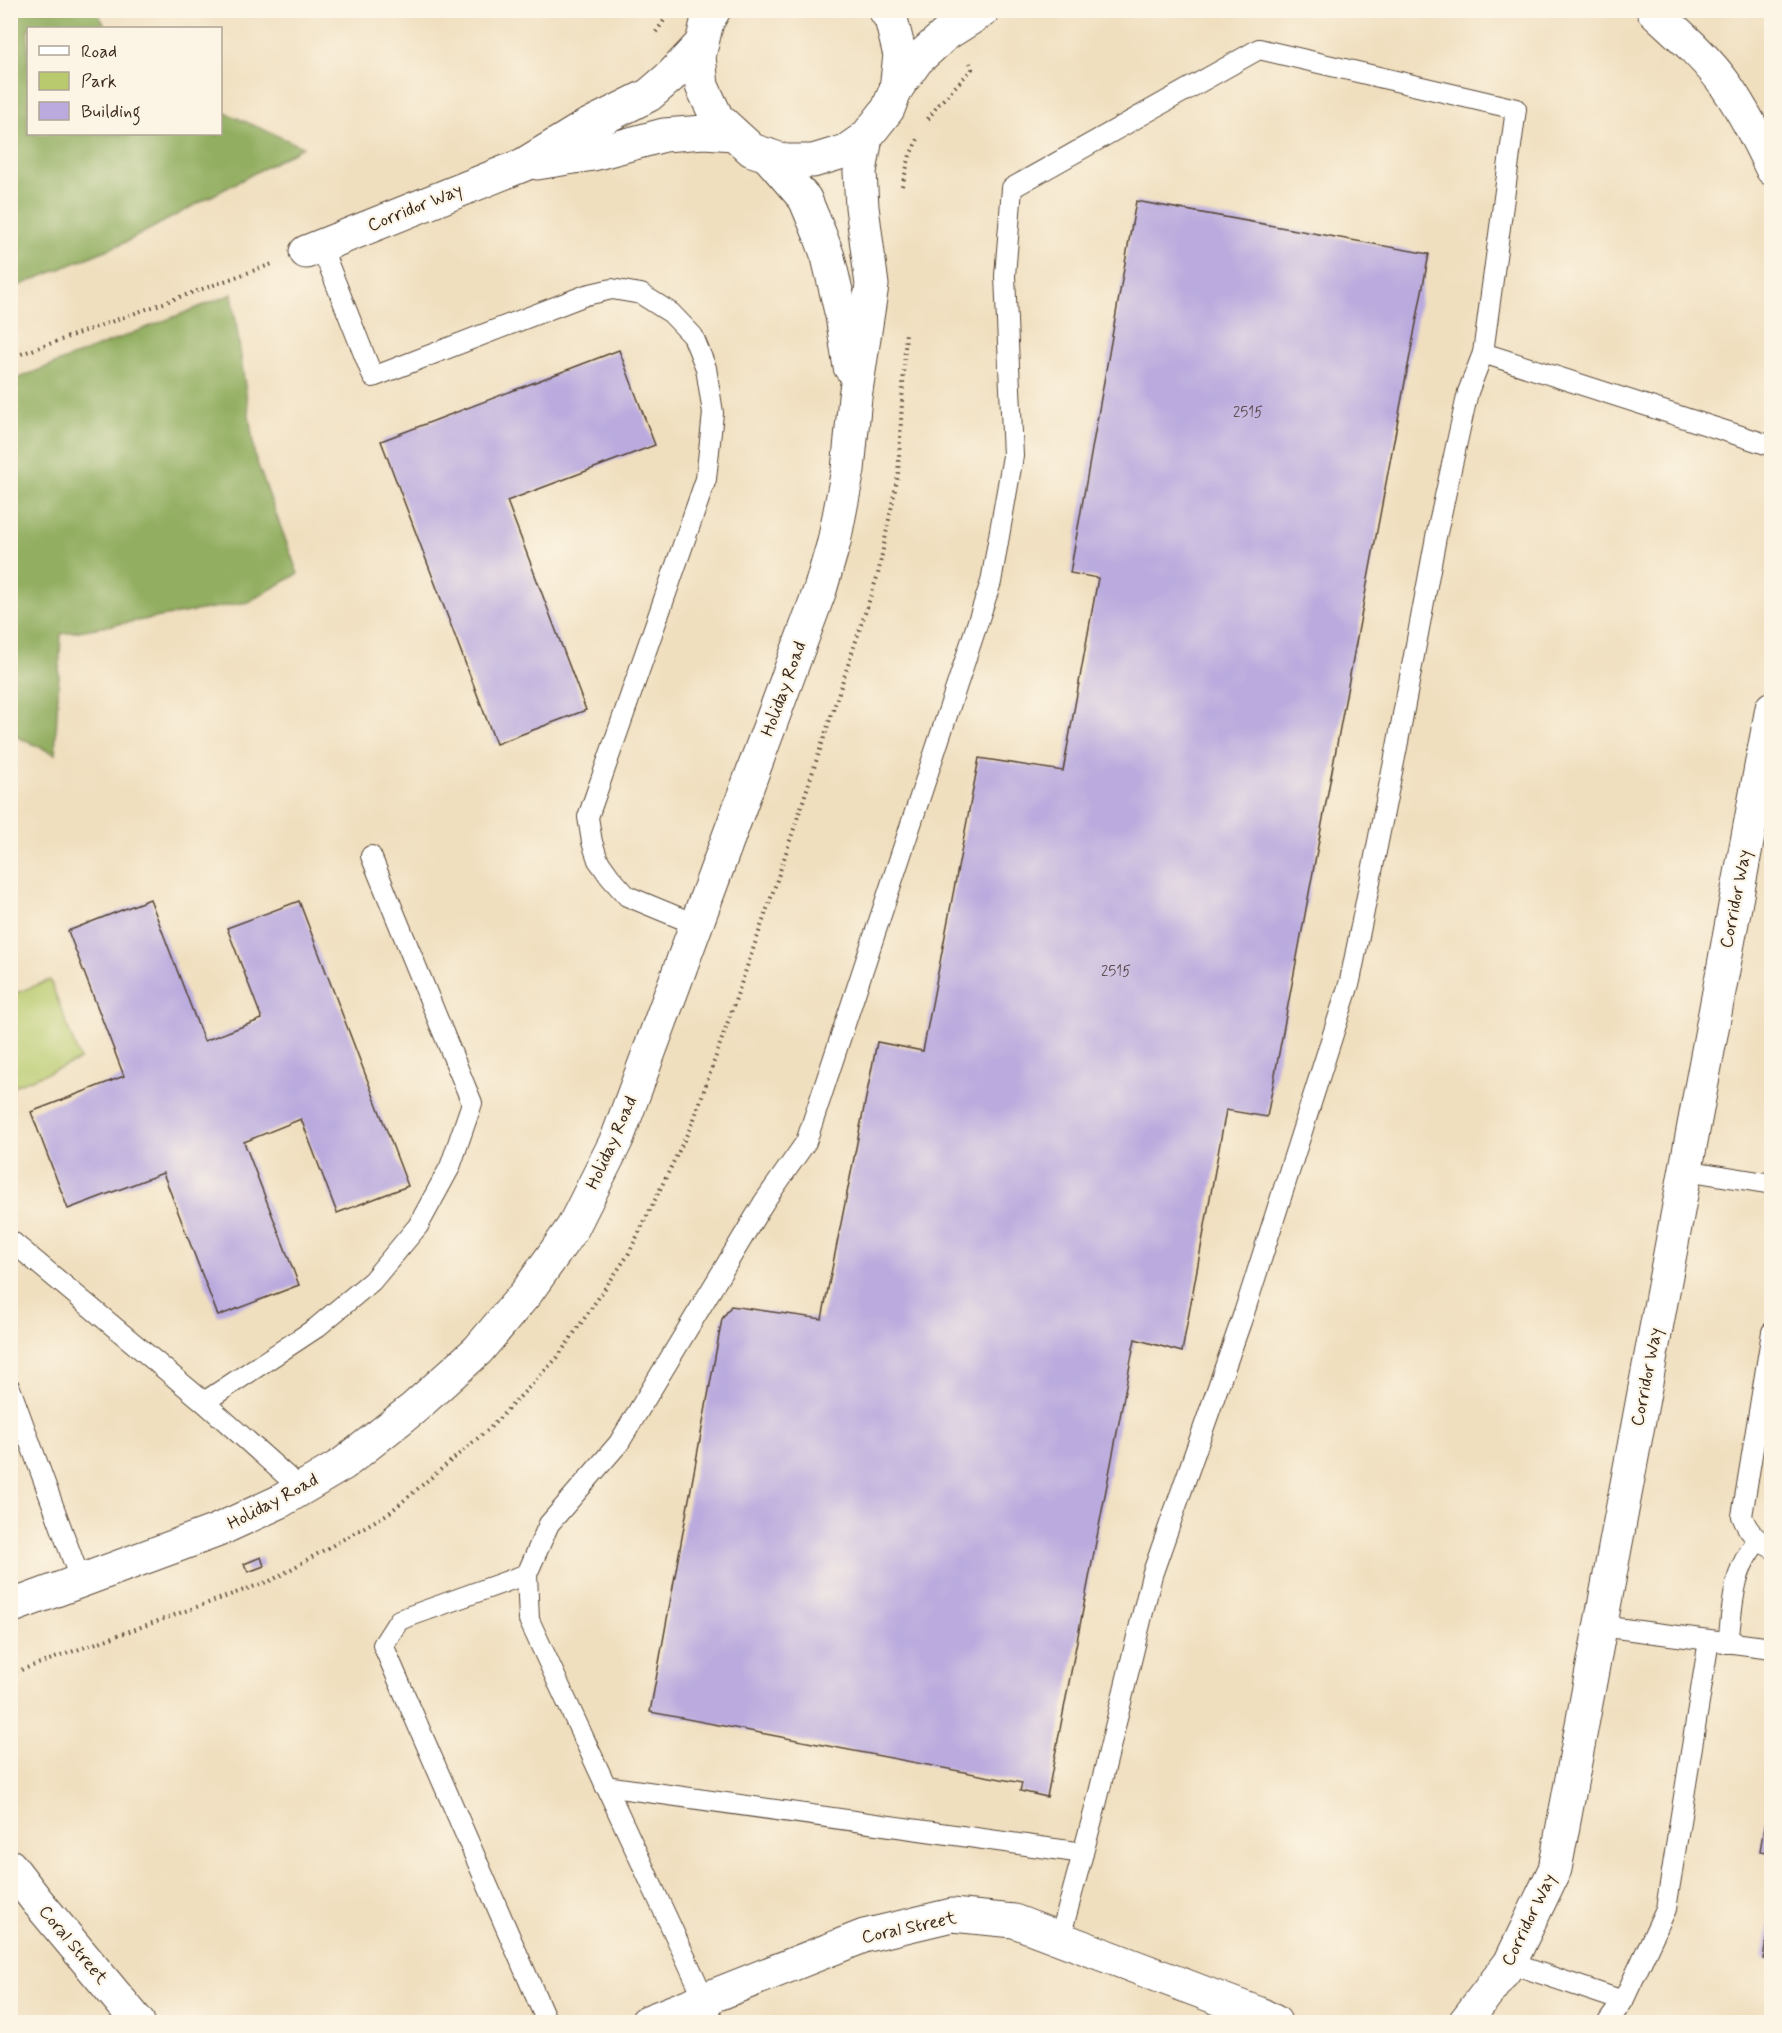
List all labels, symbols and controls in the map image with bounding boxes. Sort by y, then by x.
legend [27,27,222,135]
text: Road [81,40,117,64]
text: Park [81,70,117,94]
text: Building [81,100,141,126]
street label: Corridor Way [364,178,466,238]
house number: 2515 [1233,403,1263,423]
street label: Holiday Road [756,638,812,740]
street label: Corridor Way [1715,848,1757,950]
house number: 2515 [1101,962,1131,982]
street label: Holiday Road [581,1093,643,1193]
street label: Corridor Way [1626,1326,1668,1428]
street label: Holiday Road [223,1468,323,1536]
street label: Corridor Way [1496,1870,1562,1970]
street label: Coral Street [33,1900,113,1990]
street label: Coral Street [859,1906,959,1950]

